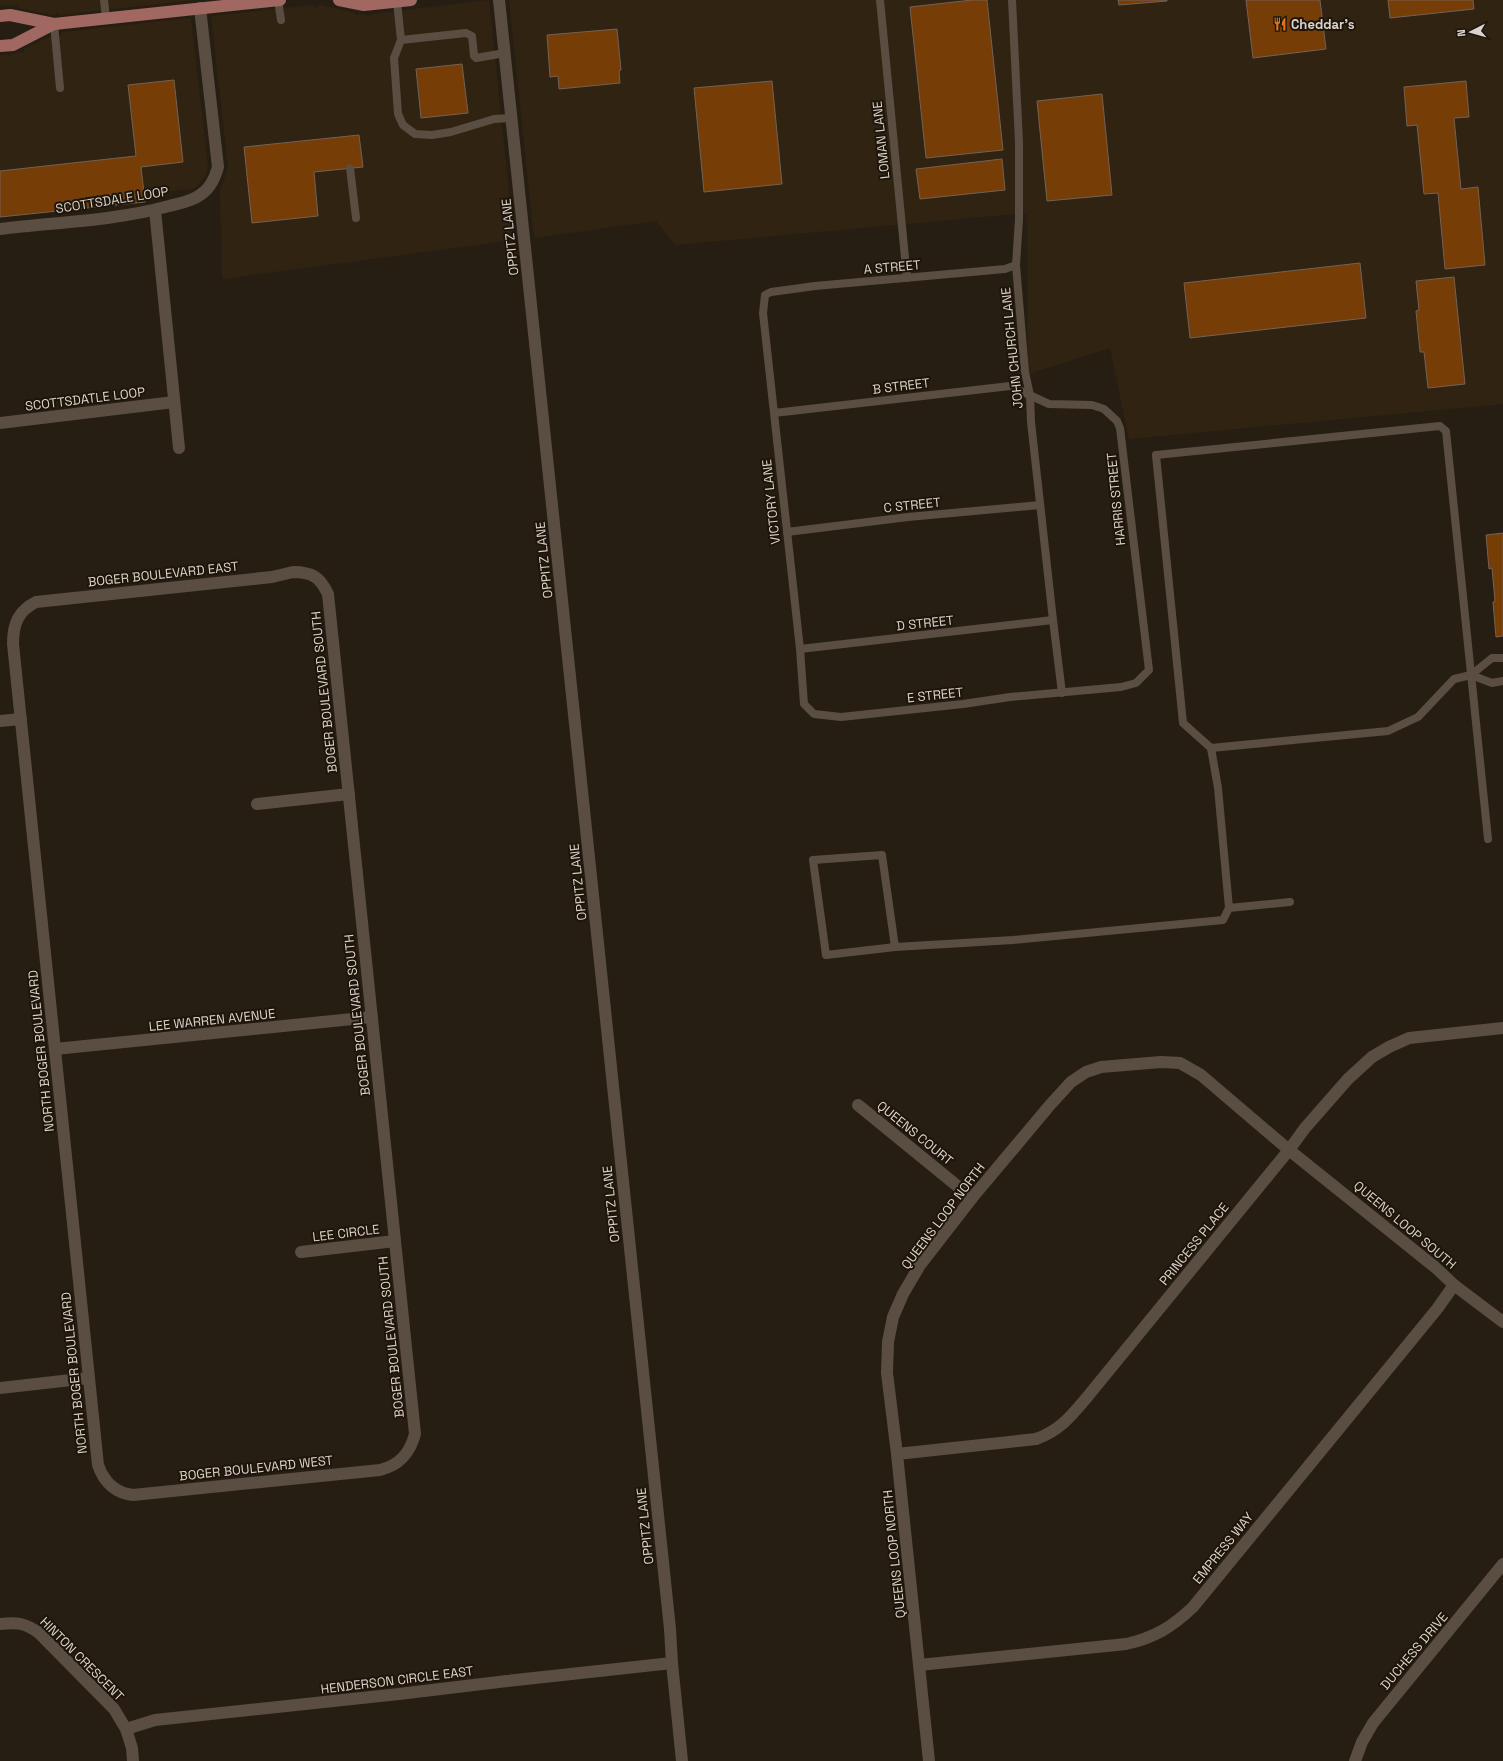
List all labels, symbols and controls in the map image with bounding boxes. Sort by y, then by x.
north arrow [1451,12,1491,52]
restaurant icon: Cheddar's [1272,16,1288,32]
place label: Cheddar's [1291,16,1355,33]
text: N [1454,29,1468,37]
street label: LOMAN LANE [868,100,894,180]
street label: SCOTTSDALE LOOP [54,183,170,217]
street label: OPPITZ LANE [498,198,522,276]
street label: A STREET [863,256,922,278]
street label: JOHN CHURCH LANE [997,286,1027,410]
street label: B STREET [871,374,931,398]
street label: SCOTTSDATLE LOOP [24,383,146,415]
street label: HARRIS STREET [1103,451,1129,546]
street label: VICTORY LANE [758,459,784,545]
street label: C STREET [883,494,942,516]
street label: OPPITZ LANE [532,521,556,599]
street label: BOGER BOULEVARD EAST [87,558,240,590]
street label: BOGER BOULEVARD SOUTH [307,610,341,774]
street label: D STREET [895,611,955,634]
street label: E STREET [906,684,964,706]
street label: OPPITZ LANE [566,843,590,921]
street label: BOGER BOULEVARD SOUTH [340,933,374,1097]
street label: NORTH BOGER BOULEVARD [24,969,58,1133]
street label: LEE WARREN AVENUE [148,1005,276,1035]
street label: QUEENS COURT [873,1097,957,1169]
street label: QUEENS LOOP NORTH [897,1159,989,1273]
street label: OPPITZ LANE [599,1165,623,1243]
street label: QUEENS LOOP SOUTH [1350,1177,1460,1273]
street label: PRINCESS PLACE [1155,1199,1233,1289]
street label: LEE CIRCLE [311,1220,381,1246]
street label: BOGER BOULEVARD SOUTH [374,1255,408,1419]
street label: NORTH BOGER BOULEVARD [57,1291,91,1455]
street label: BOGER BOULEVARD WEST [178,1451,334,1485]
street label: OPPITZ LANE [633,1487,657,1565]
street label: QUEENS LOOP NORTH [879,1489,909,1619]
street label: EMPRESS WAY [1189,1509,1257,1587]
street label: DUCHESS DRIVE [1377,1609,1451,1693]
street label: HINTON CRESCENT [36,1613,128,1705]
street label: HENDERSON CIRCLE EAST [320,1662,475,1698]

